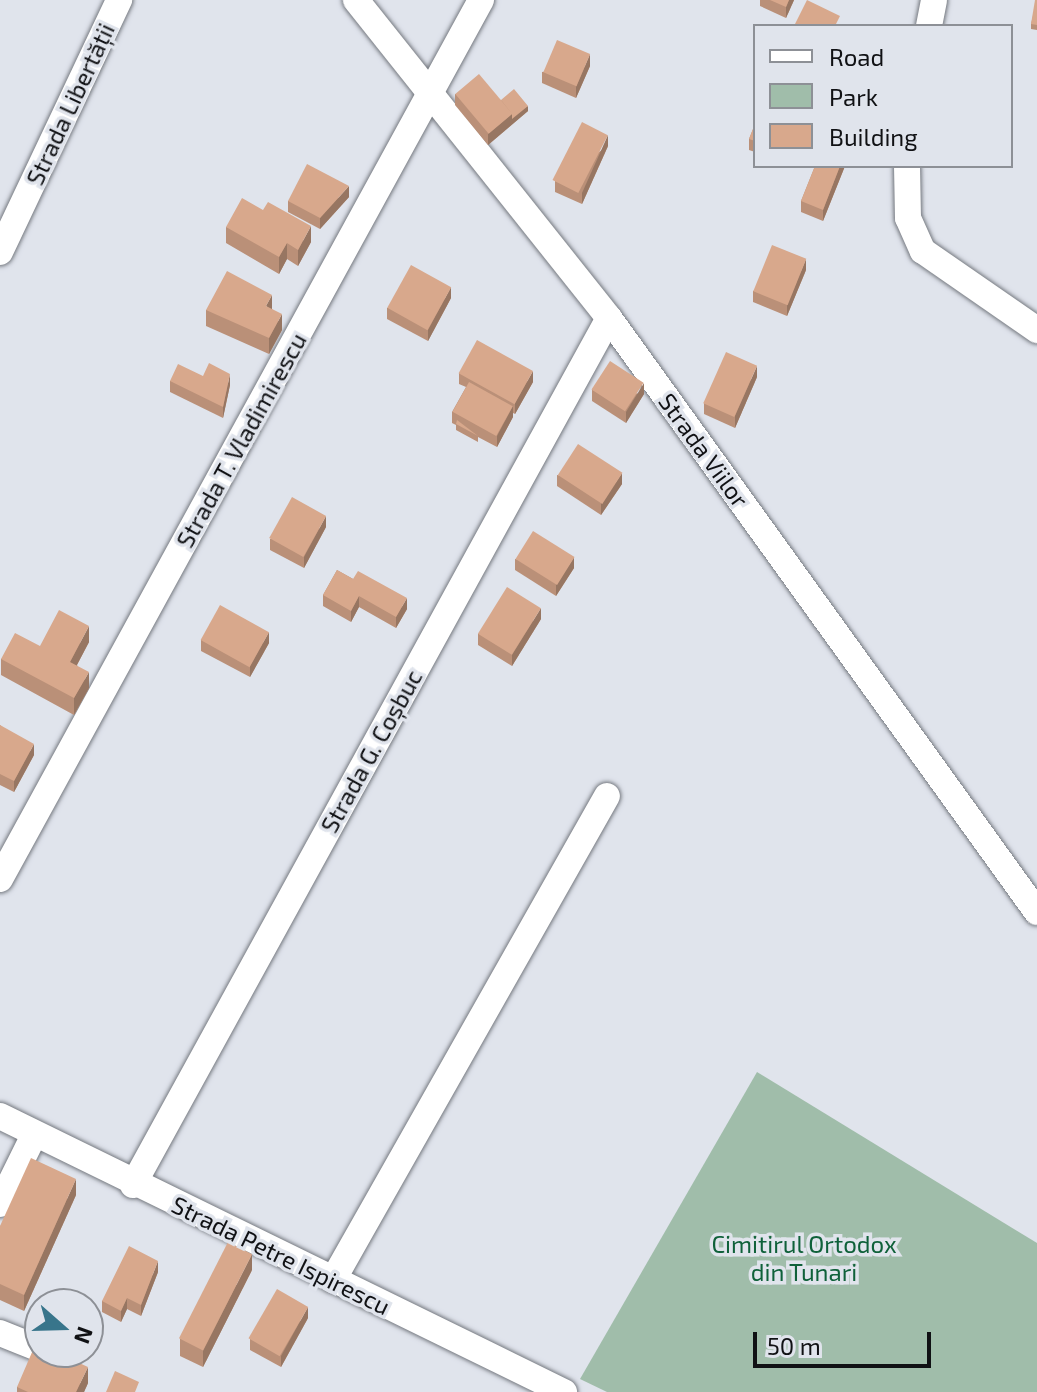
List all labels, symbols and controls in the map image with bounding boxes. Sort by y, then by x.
street label: Strada Libertății [20,18,120,190]
legend [753,24,1013,168]
text: Road [829,42,884,71]
text: Park [829,82,878,111]
text: Building [829,122,918,151]
street label: Strada T. Vladimirescu [170,327,312,553]
street label: Strada Viilor [653,387,755,513]
street label: Strada G. Coșbuc [314,664,428,838]
street label: Strada Petre Ispirescu [167,1190,395,1320]
park label: Cimitirul Ortodox din Tunari [711,1230,897,1286]
north arrow [24,1288,104,1368]
scale bar [757,1316,935,1366]
text: N [70,1324,100,1347]
text: 50 m [767,1331,821,1360]

